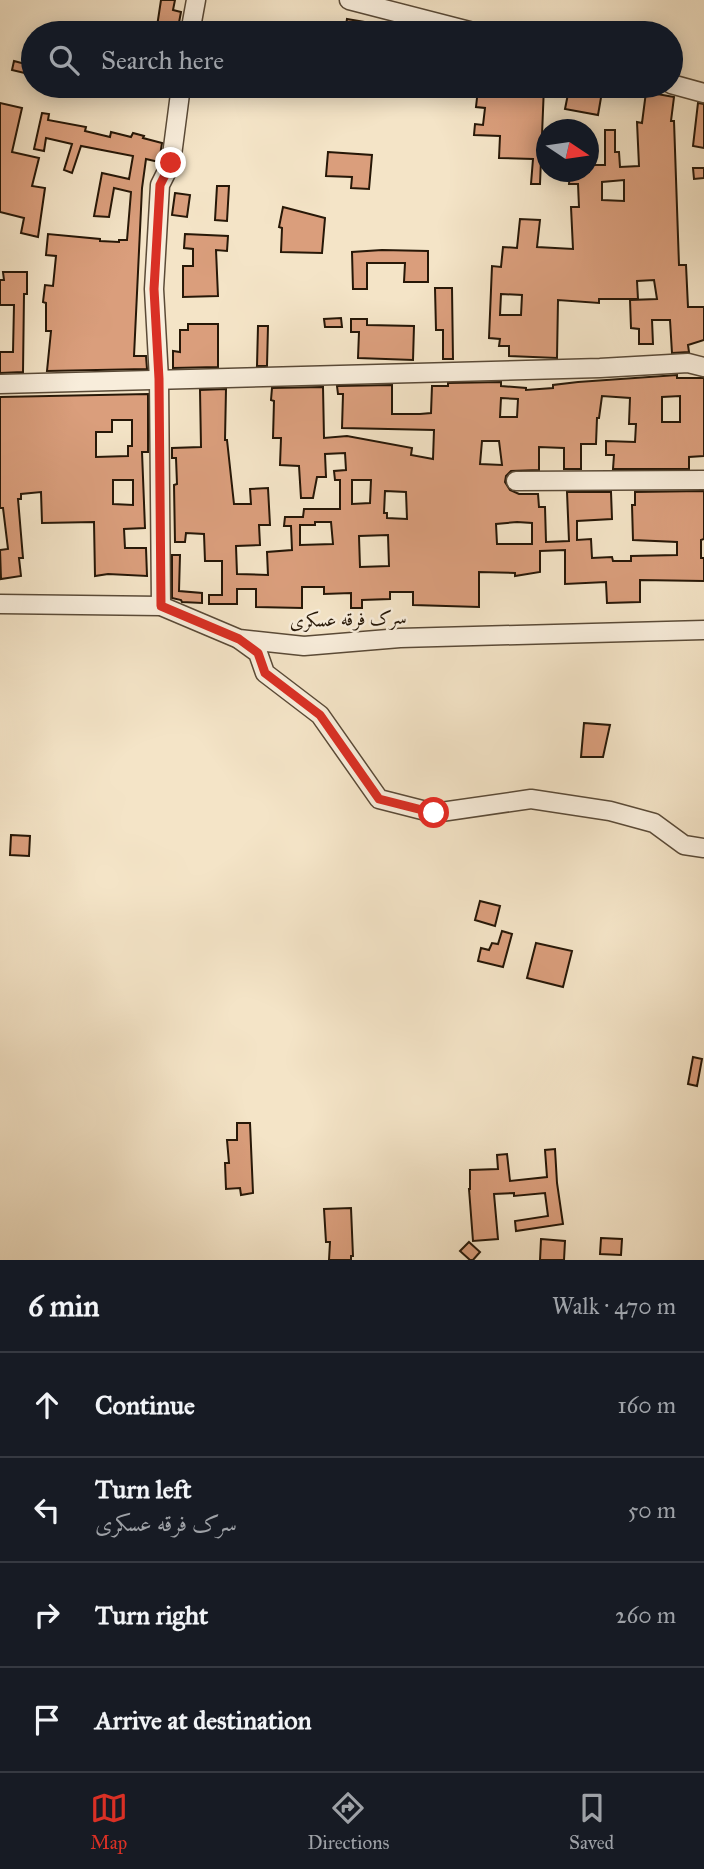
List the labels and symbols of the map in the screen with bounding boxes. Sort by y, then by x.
north arrow [536,119,599,182]
route end [155,147,186,178]
street label: سرک فرقه عسکری [289,605,407,634]
route start [418,797,449,828]

